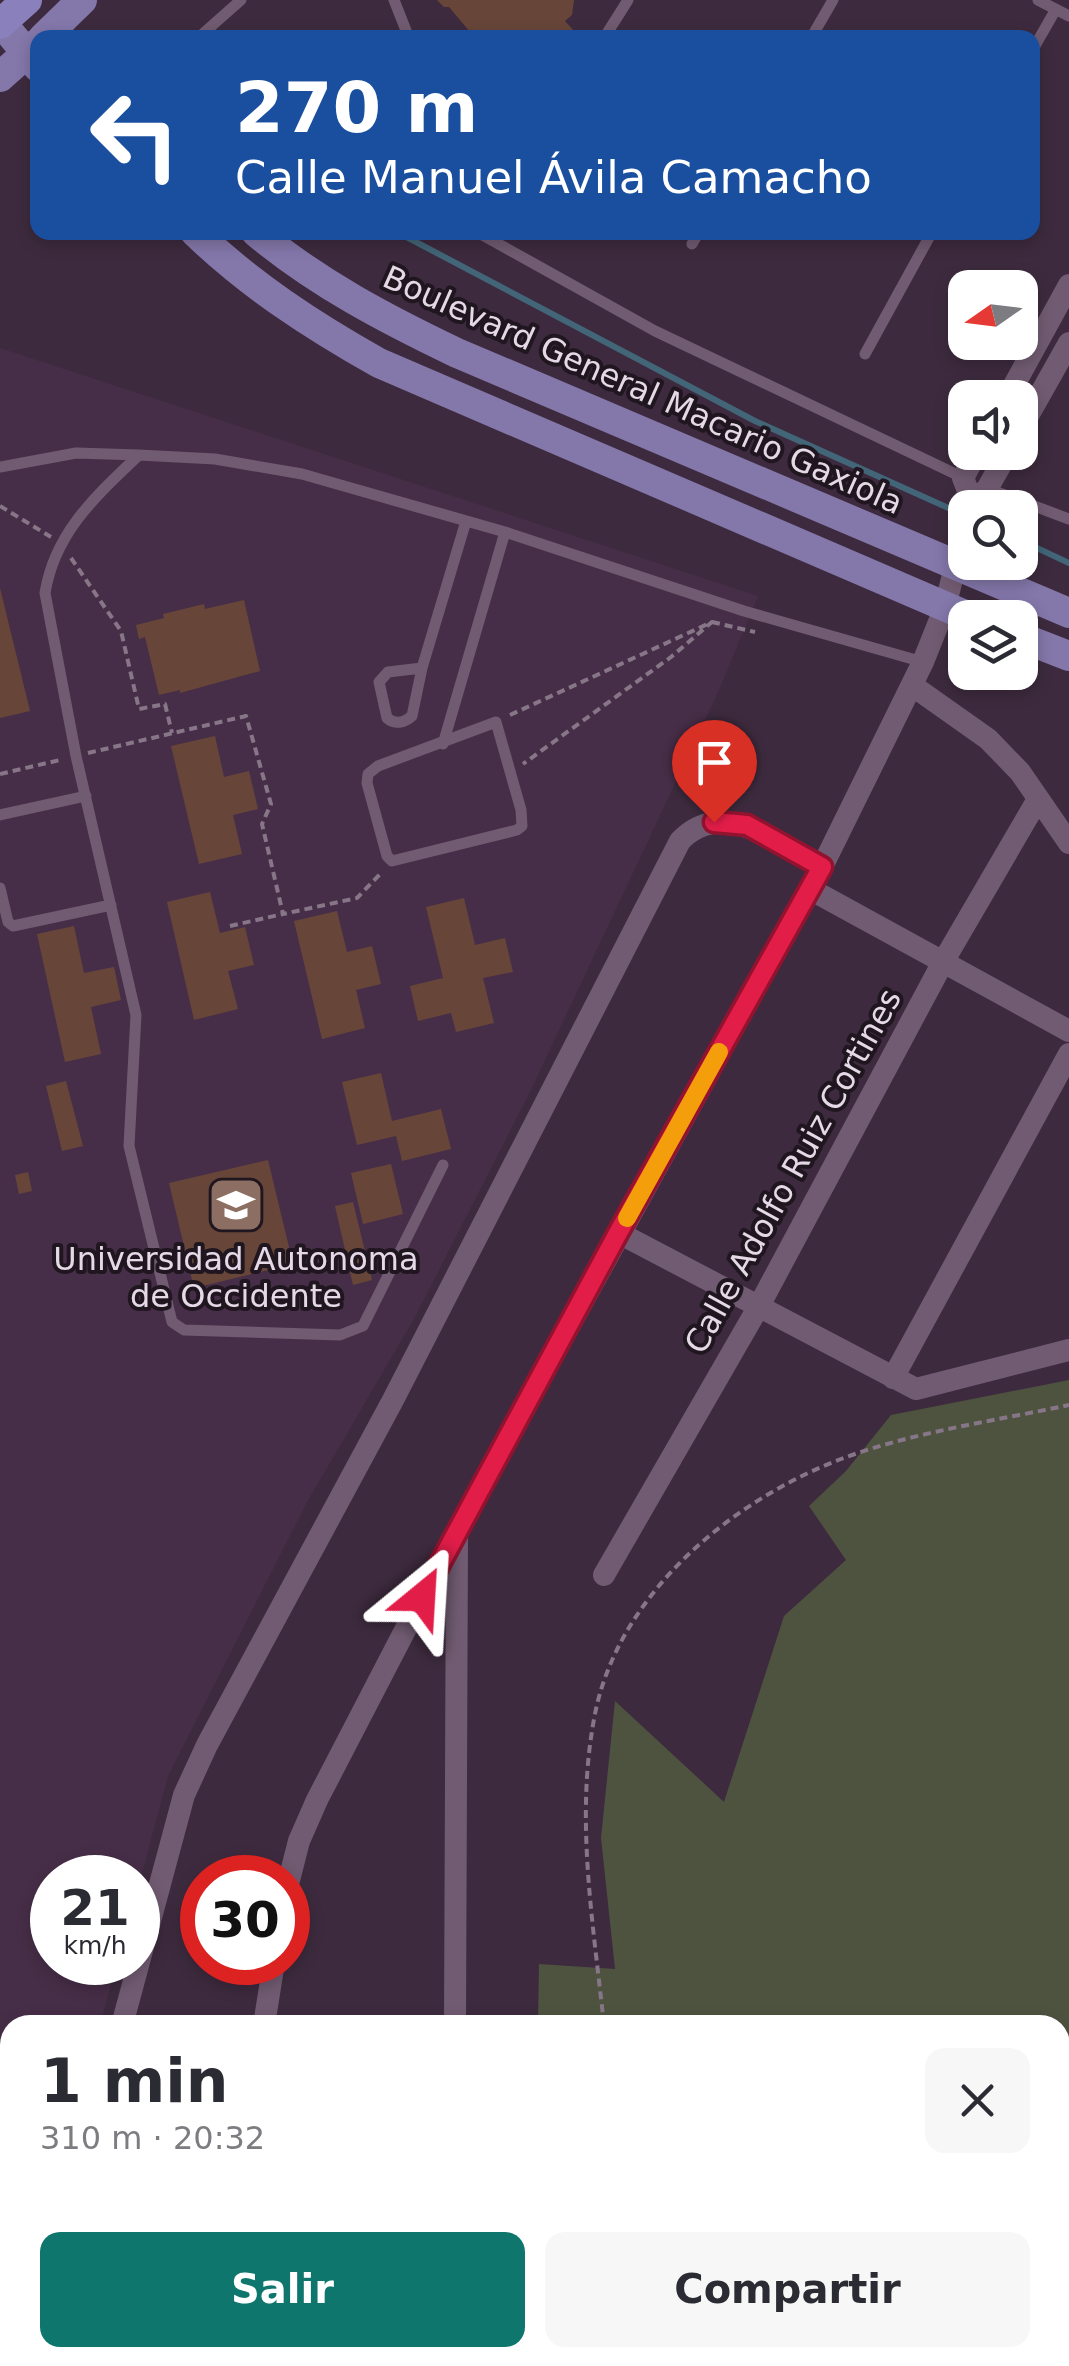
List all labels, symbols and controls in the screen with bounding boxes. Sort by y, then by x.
text: 270 m [235,67,478,149]
icon: left [70,70,200,200]
text: Calle Manuel Ávila Camacho [235,151,872,204]
street label: Boulevard General Macario Gaxiola [377,258,909,522]
north arrow [948,270,1038,360]
map controls [948,270,1038,690]
button: sound [948,380,1038,470]
button: search [948,490,1038,580]
button: layers [948,600,1038,690]
pin [672,720,757,823]
icon: arrive [687,735,742,790]
street label: Calle Adolfo Ruiz Cortines [677,982,909,1360]
school or university icon: Universidad Autonoma de Occidente [206,1175,266,1235]
place label: Universidad Autonoma de Occidente [53,1240,419,1315]
position arrow [370,1545,474,1649]
speed limit sign: 30 [180,1855,310,1985]
text: 21 [60,1879,130,1937]
text: km/h [63,1931,127,1960]
text: 1 min [40,2046,228,2116]
button: close [925,2048,1030,2153]
text: 310 m · 20:32 [40,2119,265,2157]
button: Salir [40,2232,525,2347]
button: Compartir [545,2232,1030,2347]

